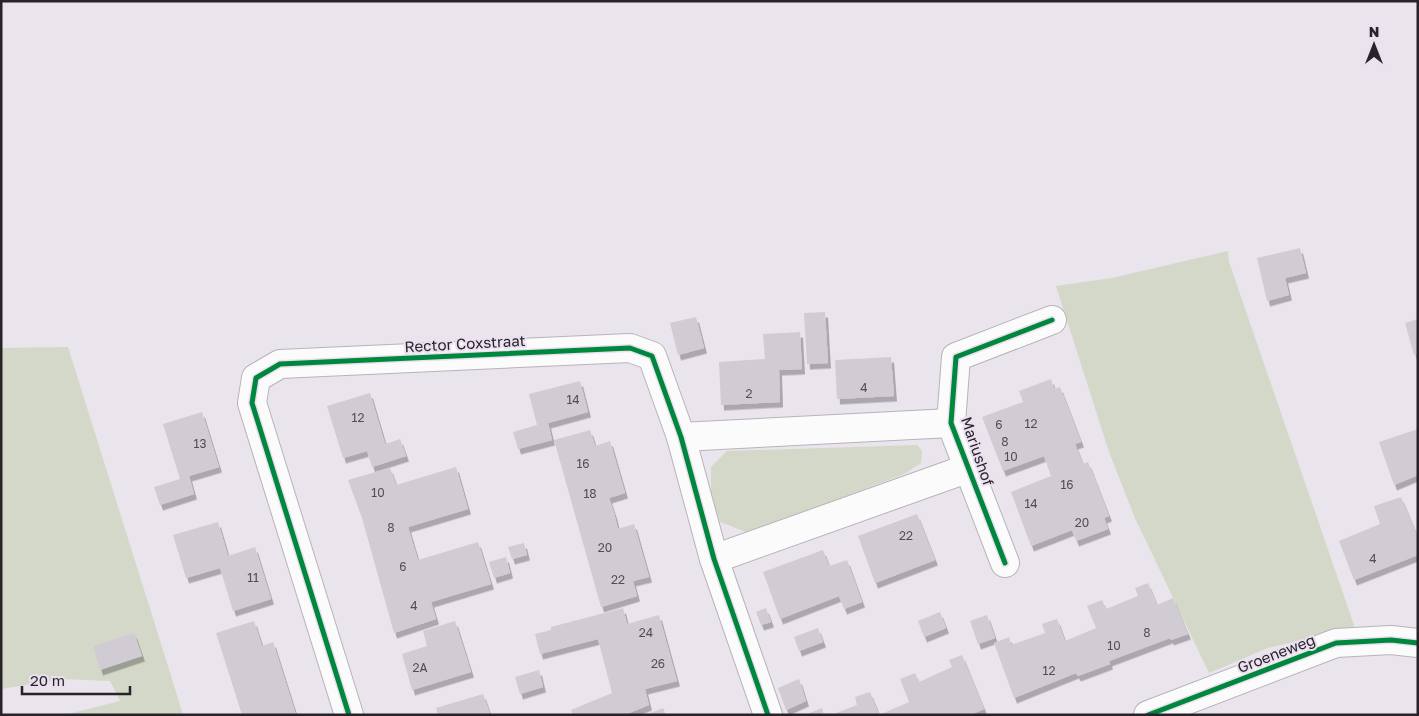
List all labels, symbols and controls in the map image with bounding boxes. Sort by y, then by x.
north arrow [1349,20,1399,70]
text: N [1369,23,1379,40]
street label: Rector Coxstraat [404,331,526,355]
house number: 4 [860,380,868,395]
house number: 2 [746,386,753,401]
house number: 14 [566,392,580,407]
house number: 12 [352,410,364,425]
street label: Mariushof [958,414,998,488]
house number: 12 [1025,416,1037,431]
house number: 6 [995,417,1003,432]
house number: 8 [1001,434,1009,449]
house number: 13 [194,436,206,451]
house number: 10 [1004,449,1018,464]
house number: 16 [576,456,590,471]
house number: 16 [1060,477,1074,492]
house number: 10 [371,485,385,500]
house number: 18 [583,486,597,501]
house number: 14 [1024,496,1038,511]
house number: 20 [1075,515,1089,530]
house number: 8 [387,520,395,535]
house number: 22 [899,528,913,543]
house number: 20 [598,540,612,555]
house number: 4 [1369,551,1377,566]
house number: 6 [399,559,407,574]
house number: 11 [247,570,259,585]
house number: 22 [611,572,625,587]
house number: 4 [410,598,418,613]
house number: 24 [639,625,653,640]
house number: 8 [1143,625,1151,640]
street label: Groeneweg [1235,630,1317,676]
house number: 10 [1107,638,1121,653]
house number: 26 [651,656,665,671]
house number: 2A [412,660,428,675]
house number: 12 [1043,663,1055,678]
scale bar [22,664,130,696]
text: 20 m [30,671,65,689]

